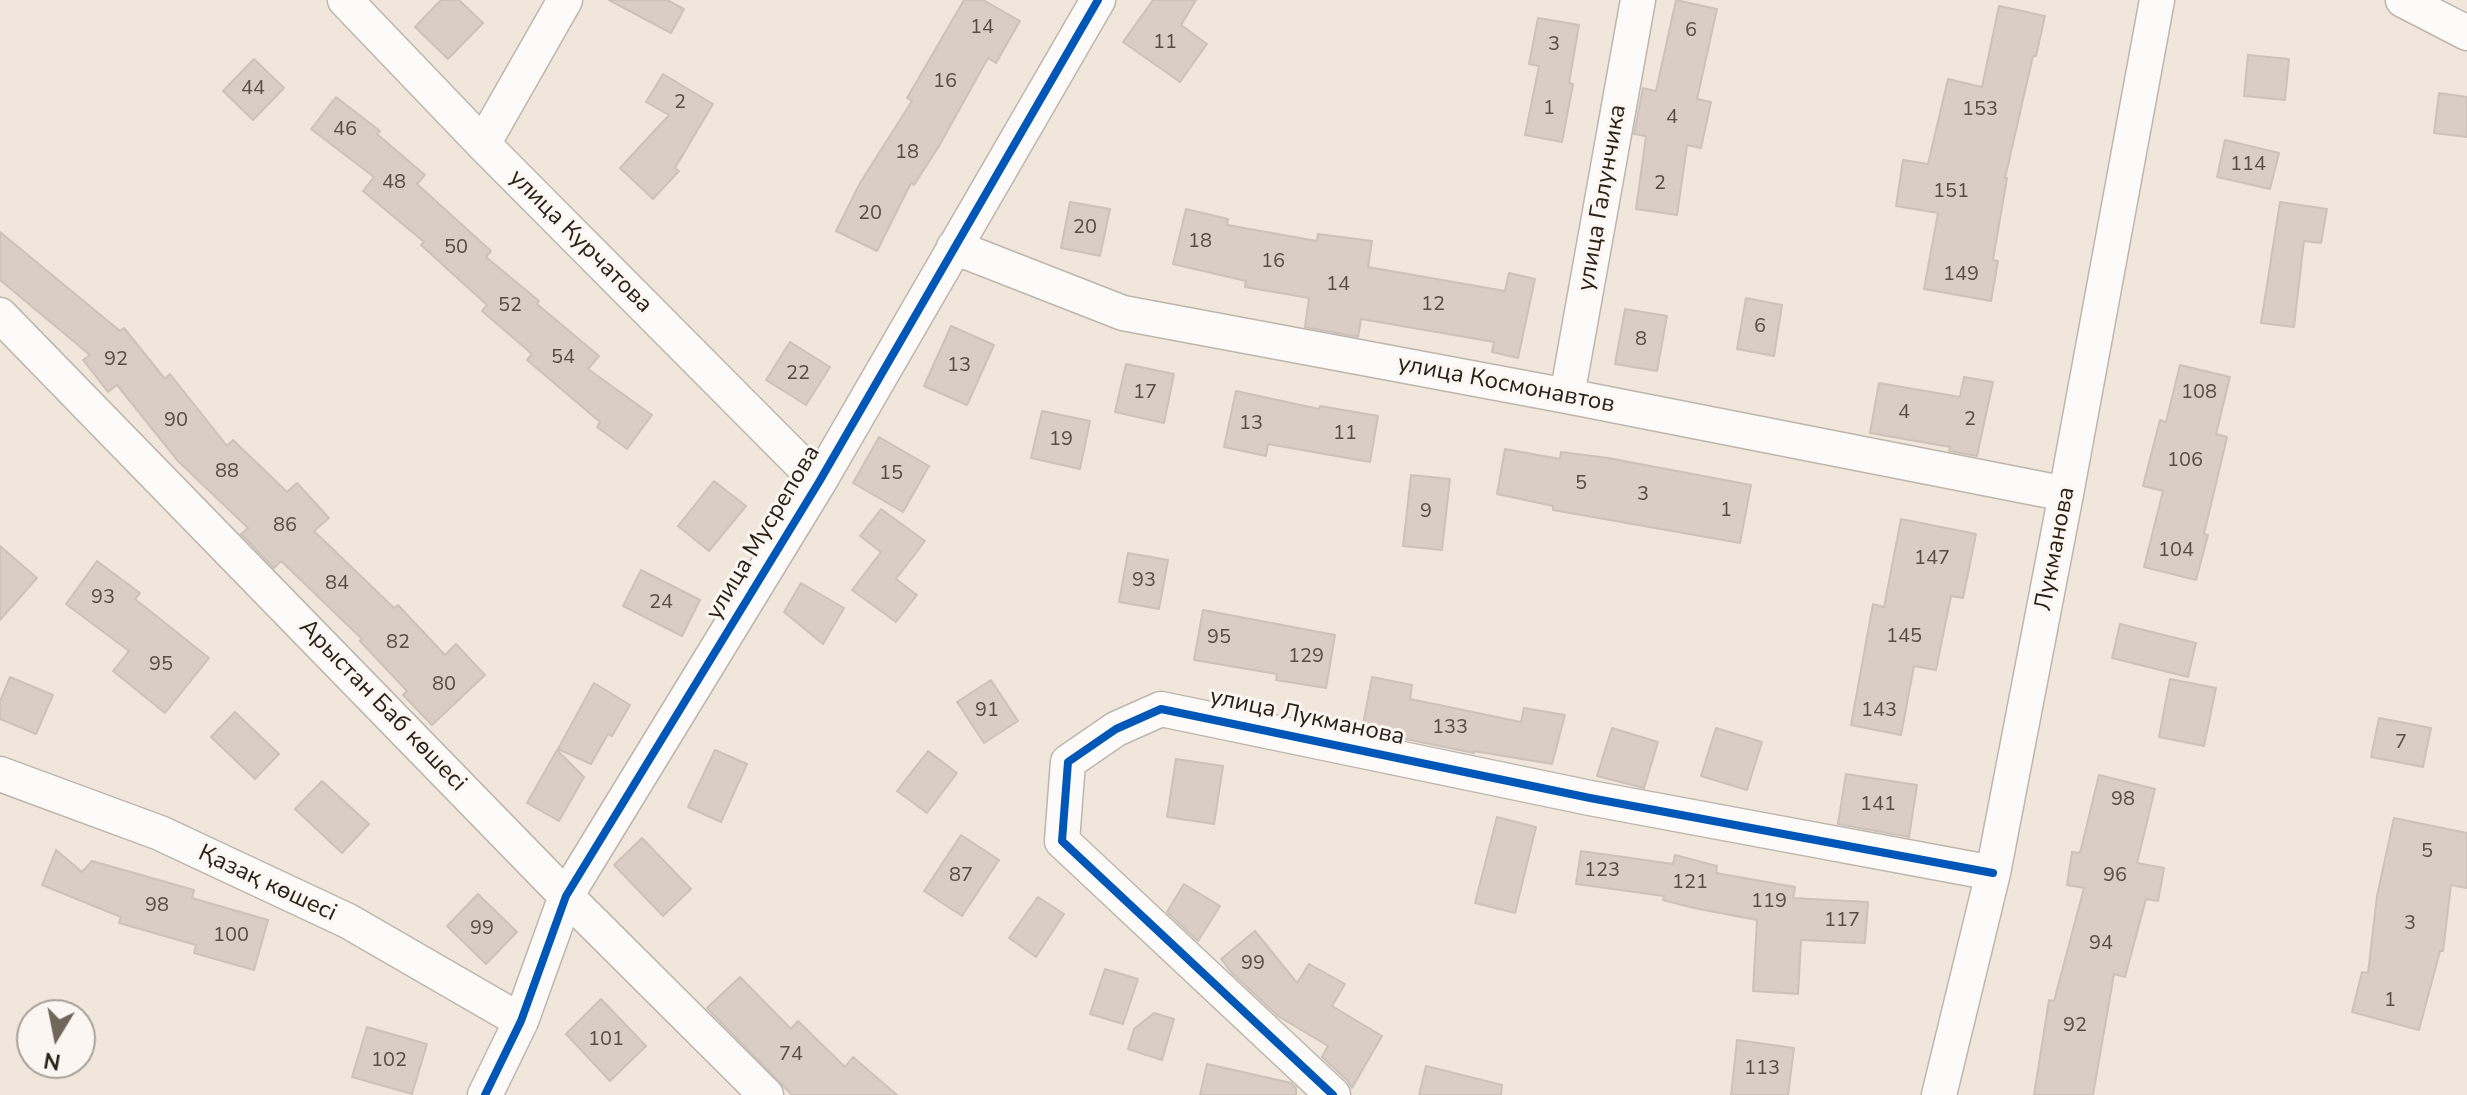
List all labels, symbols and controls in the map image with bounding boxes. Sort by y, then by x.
house number: 14 [970,16,994,40]
house number: 6 [1685,19,1697,43]
house number: 11 [1153,31,1177,55]
house number: 3 [1548,33,1560,57]
house number: 16 [933,70,957,94]
house number: 44 [241,77,265,101]
house number: 2 [674,91,686,115]
house number: 1 [1543,97,1555,121]
house number: 153 [1962,98,1998,122]
street label: улица Галунчика [1572,102,1634,294]
house number: 4 [1666,106,1678,130]
house number: 46 [333,118,357,142]
house number: 18 [895,141,919,165]
house number: 114 [2230,153,2266,177]
street label: улица Курчатова [502,164,658,320]
house number: 48 [382,171,406,195]
house number: 2 [1654,172,1666,196]
house number: 151 [1933,180,1969,204]
house number: 20 [858,202,882,226]
house number: 20 [1073,216,1097,240]
house number: 18 [1188,230,1212,254]
house number: 50 [444,236,468,260]
house number: 16 [1261,250,1285,274]
house number: 149 [1943,263,1979,287]
house number: 14 [1326,273,1350,297]
house number: 12 [1421,293,1445,317]
house number: 52 [498,294,522,318]
house number: 6 [1754,315,1766,339]
house number: 8 [1635,328,1647,352]
house number: 54 [551,346,575,370]
house number: 92 [104,348,128,372]
street label: улица Космонавтов [1395,350,1617,420]
house number: 13 [947,354,971,378]
house number: 22 [786,362,810,386]
house number: 17 [1133,381,1157,405]
house number: 108 [2181,381,2217,405]
house number: 4 [1898,401,1910,425]
house number: 2 [1964,408,1976,432]
house number: 90 [164,409,188,433]
house number: 13 [1239,412,1263,436]
house number: 11 [1333,422,1357,446]
house number: 19 [1049,428,1073,452]
street label: улица Мусрепова [701,441,827,625]
house number: 106 [2167,449,2203,473]
house number: 88 [215,460,239,484]
house number: 15 [879,462,903,486]
house number: 5 [1575,472,1587,496]
house number: 3 [1637,483,1649,507]
street label: Лукманова [2030,485,2082,613]
house number: 1 [1720,499,1732,523]
house number: 9 [1420,500,1432,524]
house number: 86 [273,514,297,538]
house number: 104 [2158,539,2194,563]
house number: 147 [1914,547,1950,571]
house number: 93 [1132,569,1156,593]
house number: 84 [325,572,349,596]
house number: 93 [91,586,115,610]
house number: 24 [649,591,673,615]
street label: Арыстан Баб көшесі [292,614,472,798]
house number: 145 [1886,625,1922,649]
house number: 95 [1207,626,1231,650]
house number: 82 [386,631,410,655]
house number: 129 [1288,645,1324,669]
house number: 95 [149,653,173,677]
house number: 80 [432,673,456,697]
street label: улица Лукманова [1207,683,1407,753]
house number: 91 [975,699,999,723]
house number: 143 [1861,699,1897,723]
house number: 133 [1432,716,1468,740]
house number: 7 [2395,731,2407,755]
house number: 98 [2111,788,2135,812]
house number: 141 [1860,793,1896,817]
street label: Қазақ көшесі [193,839,341,929]
house number: 5 [2421,840,2433,864]
house number: 123 [1584,859,1620,883]
house number: 87 [949,864,973,888]
house number: 96 [2103,864,2127,888]
house number: 121 [1672,871,1708,895]
house number: 119 [1751,890,1787,914]
house number: 98 [145,894,169,918]
house number: 117 [1824,909,1860,933]
house number: 3 [2404,912,2416,936]
house number: 99 [470,917,494,941]
house number: 100 [213,924,249,948]
house number: 94 [2089,932,2113,956]
house number: 99 [1241,952,1265,976]
house number: 1 [2384,989,2396,1013]
north arrow [16,999,96,1079]
house number: 92 [2063,1014,2087,1038]
house number: 101 [588,1028,624,1052]
house number: 74 [779,1043,803,1067]
text: N [41,1044,63,1077]
house number: 102 [371,1049,407,1073]
house number: 113 [1744,1057,1780,1081]

